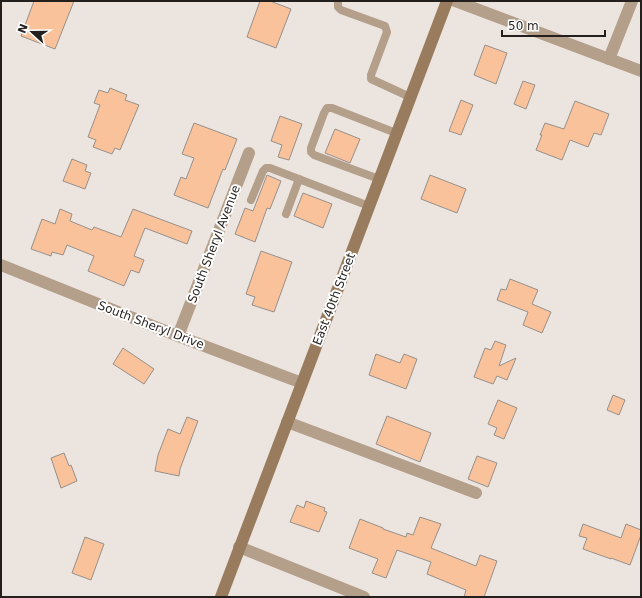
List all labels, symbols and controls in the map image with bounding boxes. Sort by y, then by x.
north arrow [12,12,52,52]
scale bar [502,12,605,38]
text: 50 m [508,19,539,33]
text: N [15,22,31,35]
street label: South Sheryl Avenue [185,183,243,305]
street label: East 40th Street [310,251,358,347]
street label: South Sheryl Drive [96,298,206,352]

